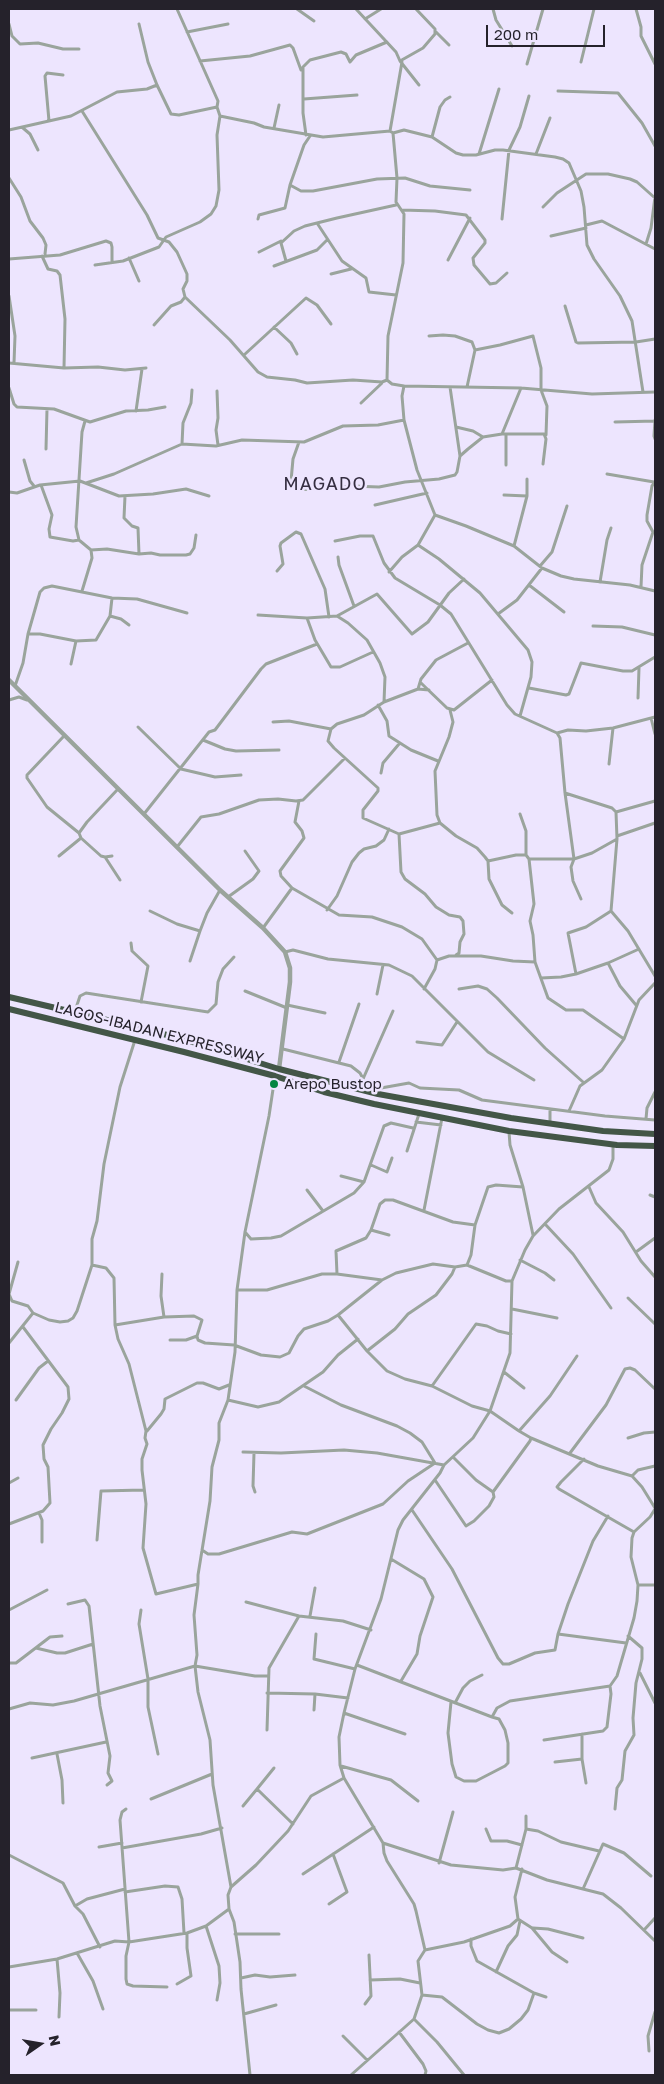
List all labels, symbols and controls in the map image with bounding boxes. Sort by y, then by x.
scale bar [489,15,608,47]
text: 200 m [494,25,538,43]
district label: MAGADO [283,473,367,495]
street label: LAGOS-IBADAN EXPRESSWAY [53,998,265,1068]
place label: Arepo Bustop [284,1075,382,1093]
marker: Arepo Bustop [268,1078,280,1090]
north arrow [15,2019,65,2069]
text: N [46,2033,65,2048]

